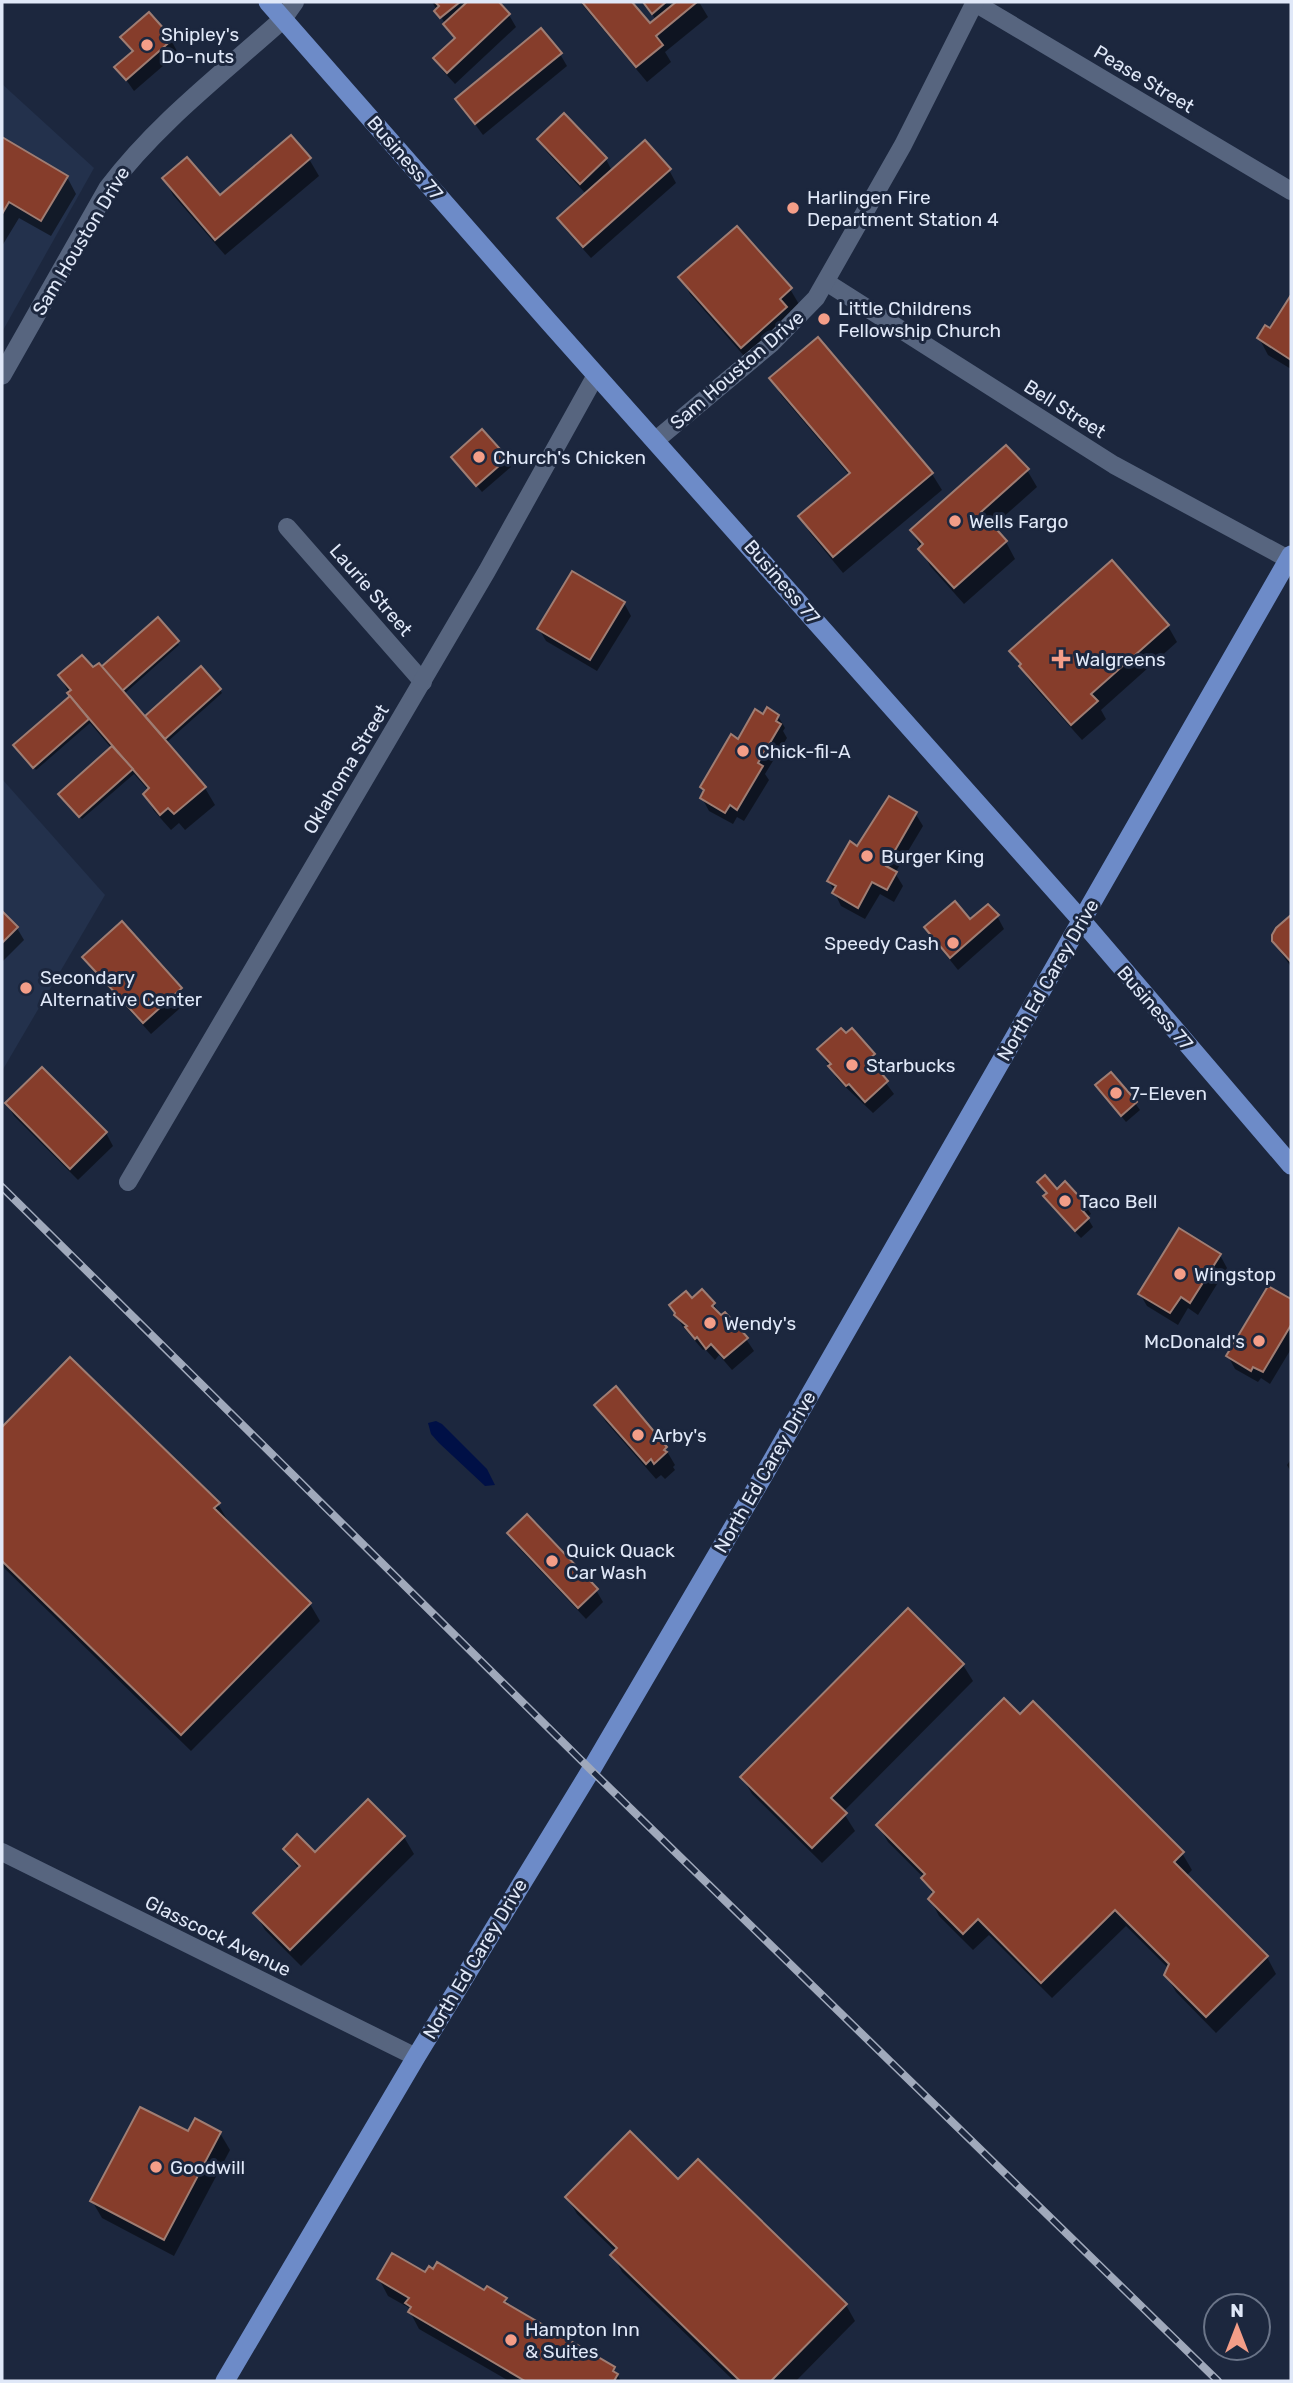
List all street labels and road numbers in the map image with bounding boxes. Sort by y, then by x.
street label: Pease Street [1090,40,1199,118]
street label: Business 77 [362,111,448,205]
street label: Sam Houston Drive [27,162,135,320]
street label: Sam Houston Drive [665,306,809,434]
street label: Bell Street [1020,375,1111,443]
street label: Business 77 [739,535,825,629]
street label: Laurie Street [325,539,418,641]
street label: Oklahoma Street [298,699,394,838]
street label: North Ed Carey Drive [992,895,1104,1065]
street label: Business 77 [1112,961,1198,1055]
street label: North Ed Carey Drive [709,1387,821,1557]
street label: North Ed Carey Drive [418,1875,532,2043]
street label: Glasscock Avenue [141,1891,295,1981]

